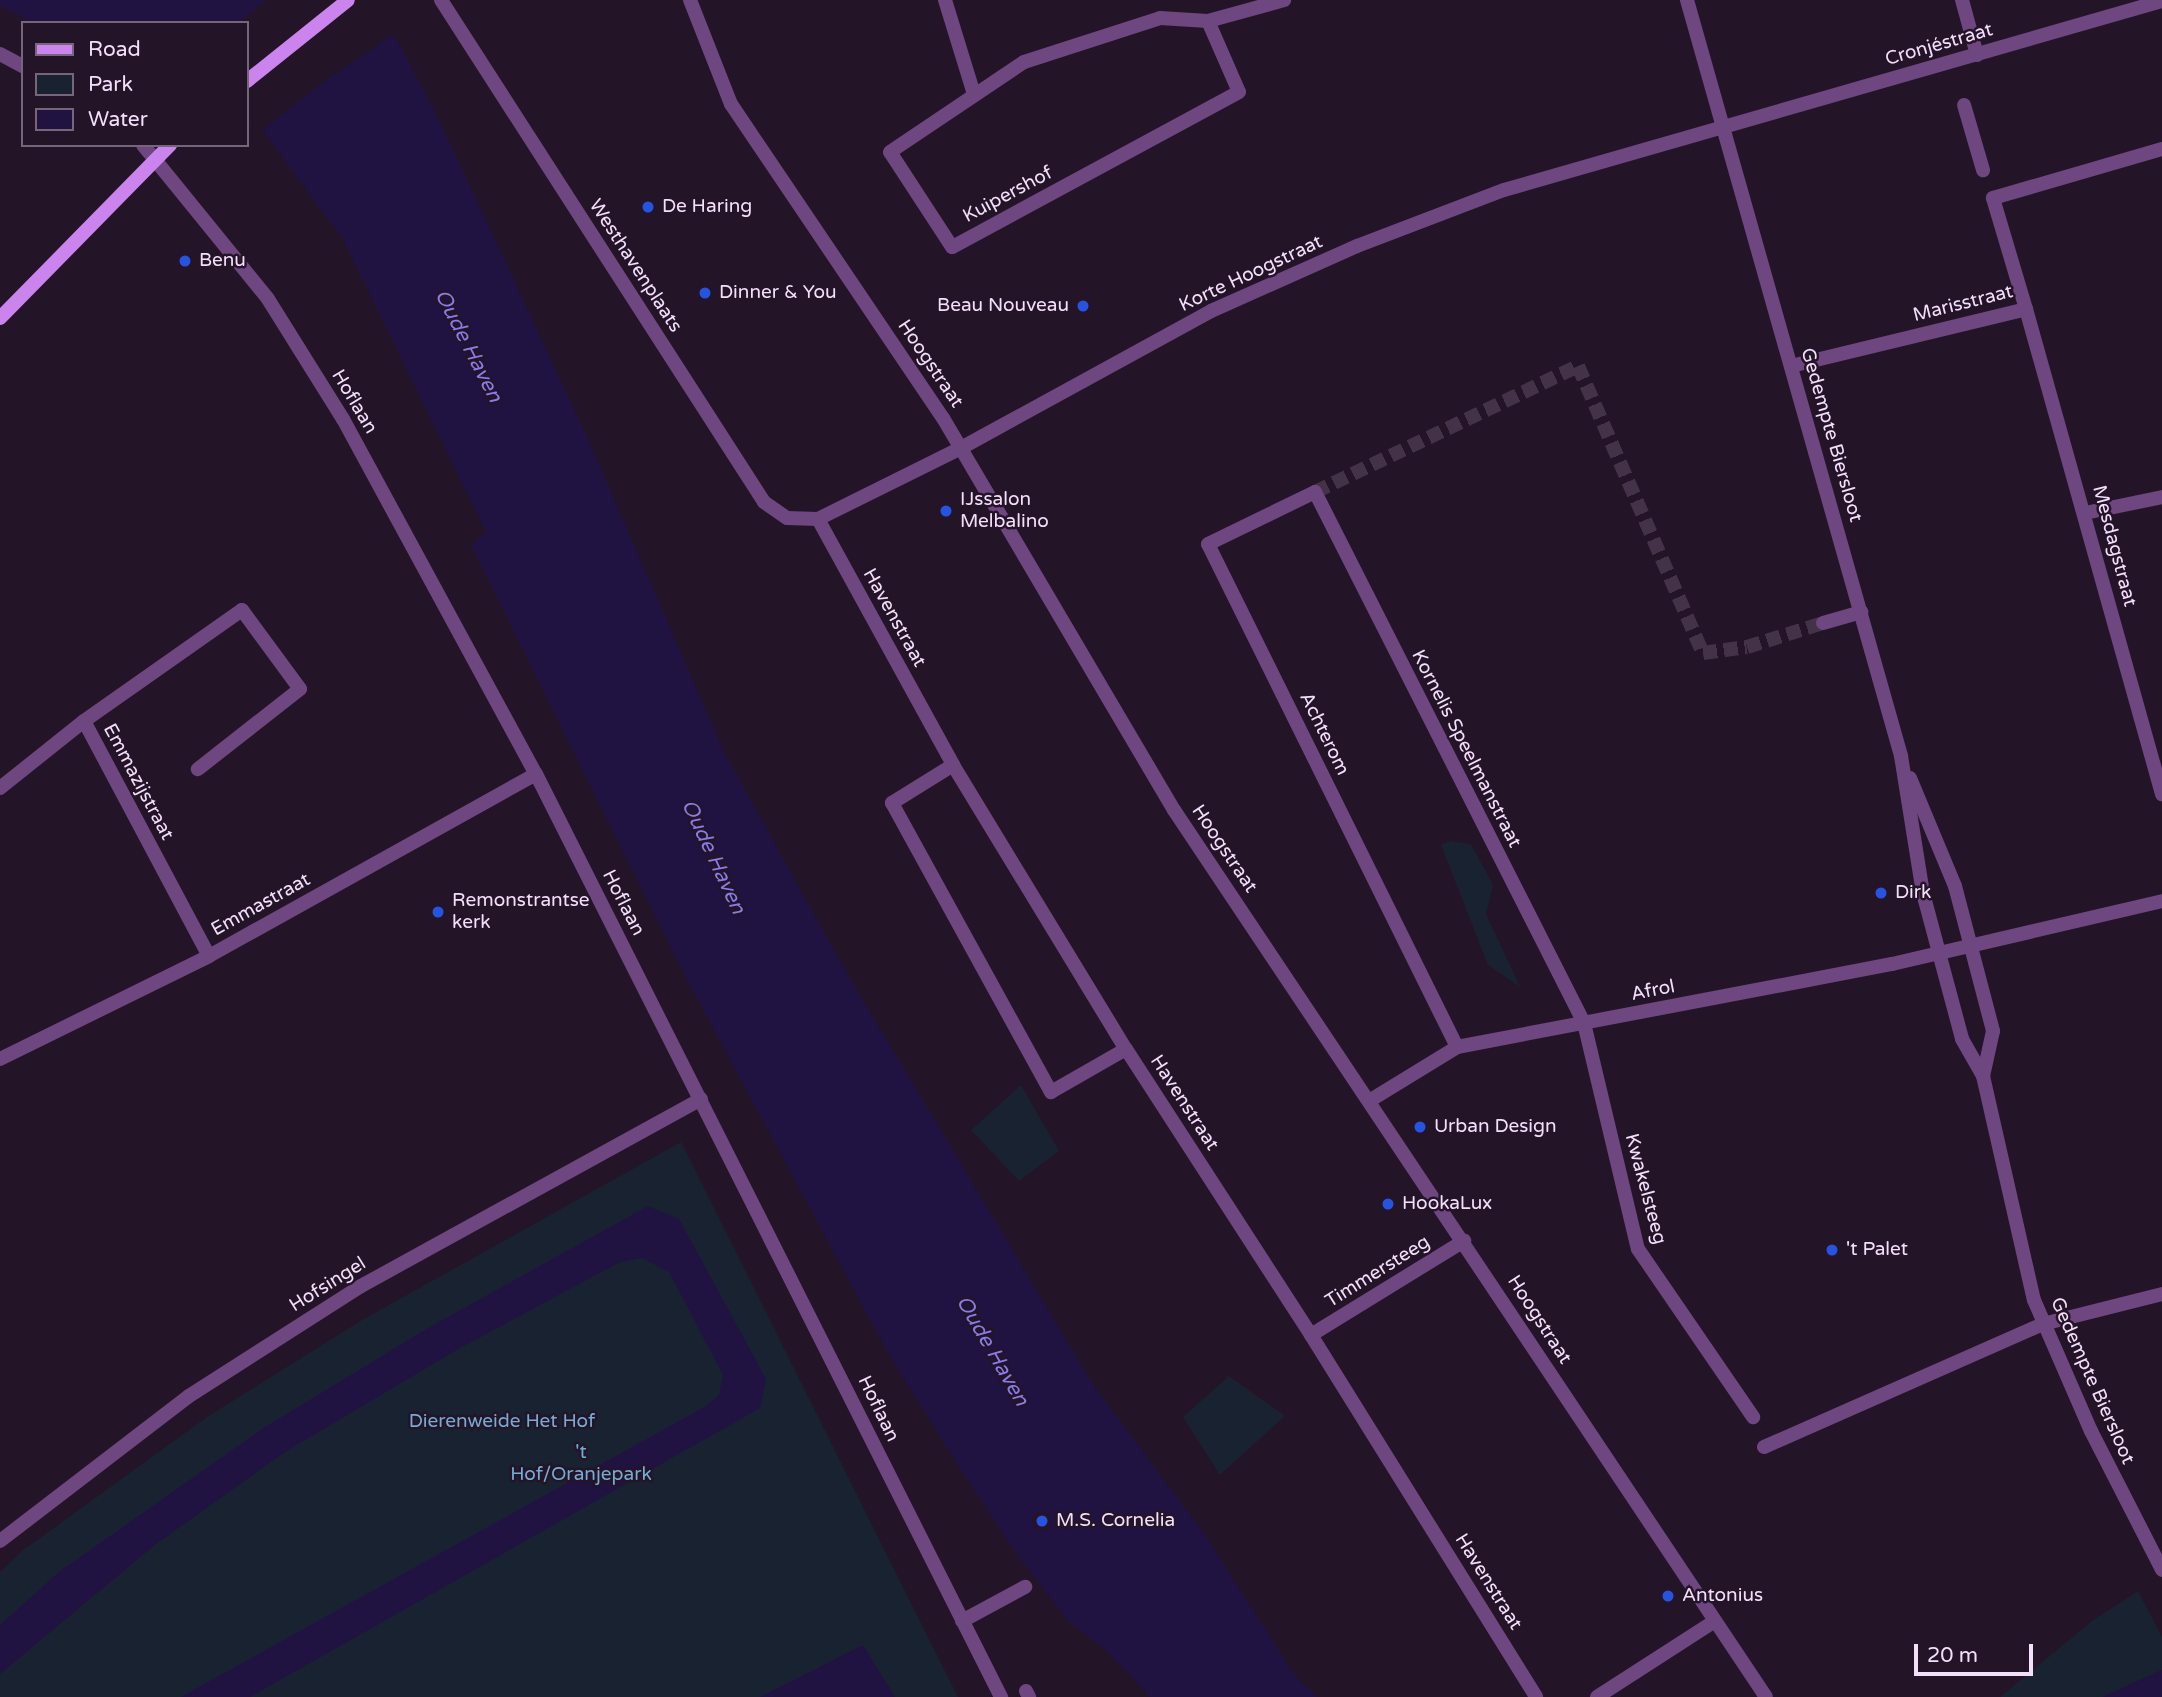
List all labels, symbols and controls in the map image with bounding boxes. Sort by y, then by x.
street label: Cronjéstraat [1883,19,1995,71]
legend [21,21,248,147]
text: Road [88,37,141,62]
text: Park [88,72,133,97]
text: Water [88,107,148,132]
street label: Kuipershof [959,162,1057,228]
street label: Westhavenplaats [584,195,686,337]
place label: De Haring [662,196,752,218]
marker: De Haring [640,199,656,215]
street label: Korte Hoogstraat [1176,231,1326,317]
place label: Benu [199,250,246,272]
marker: Benu [177,253,193,269]
street label: Marisstraat [1911,281,2015,327]
place label: Dinner & You [719,282,837,304]
water label: Oude Haven [429,285,507,407]
marker: Dinner & You [697,285,713,301]
place label: Beau Nouveau [937,295,1069,317]
marker: Beau Nouveau [1075,298,1091,314]
street label: Hoogstraat [892,316,968,412]
street label: Gedempte Biersloot [1795,345,1867,525]
street label: Hoflaan [326,366,382,438]
street label: Mesdagstraat [2087,483,2141,609]
place label: IJssalon Melbalino [960,489,1049,533]
marker: IJssalon Melbalino [938,503,954,519]
street label: Havenstraat [858,565,930,671]
street label: Kornelis Speelmanstraat [1406,646,1526,852]
street label: Achterom [1294,689,1354,779]
street label: Emmazijstraat [98,720,178,844]
water label: Oude Haven [676,796,750,918]
street label: Hoogstraat [1186,801,1262,897]
street label: Hoflaan [597,866,649,940]
street label: Emmastraat [208,868,314,942]
place label: Dirk [1895,882,1931,904]
marker: Dirk [1873,885,1889,901]
place label: Remonstrantse kerk [452,890,590,934]
marker: Remonstrantse kerk [430,904,446,920]
street label: Afrol [1629,976,1677,1006]
street label: Havenstraat [1145,1051,1223,1155]
place label: Urban Design [1434,1116,1557,1138]
marker: Urban Design [1412,1119,1428,1135]
street label: Kwakelsteeg [1619,1131,1671,1247]
place label: HookaLux [1402,1193,1492,1215]
marker: HookaLux [1380,1196,1396,1212]
street label: Timmersteeg [1322,1231,1434,1313]
place label: 't Palet [1846,1239,1908,1261]
marker: 't Palet [1824,1242,1840,1258]
street label: Hofsingel [286,1253,370,1317]
street label: Hoogstraat [1502,1271,1576,1369]
water label: Oude Haven [950,1291,1034,1411]
street label: Gedempte Biersloot [2045,1294,2139,1468]
street label: Hoflaan [852,1372,904,1446]
park label: Dierenweide Het Hof [409,1411,595,1433]
park label: 't Hof/Oranjepark [510,1442,652,1486]
place label: M.S. Cornelia [1056,1510,1175,1532]
marker: M.S. Cornelia [1034,1513,1050,1529]
street label: Havenstraat [1449,1530,1527,1634]
place label: Antonius [1682,1585,1763,1607]
marker: Antonius [1660,1588,1676,1604]
scale bar [1917,1630,2036,1674]
text: 20 m [1927,1643,1978,1668]

